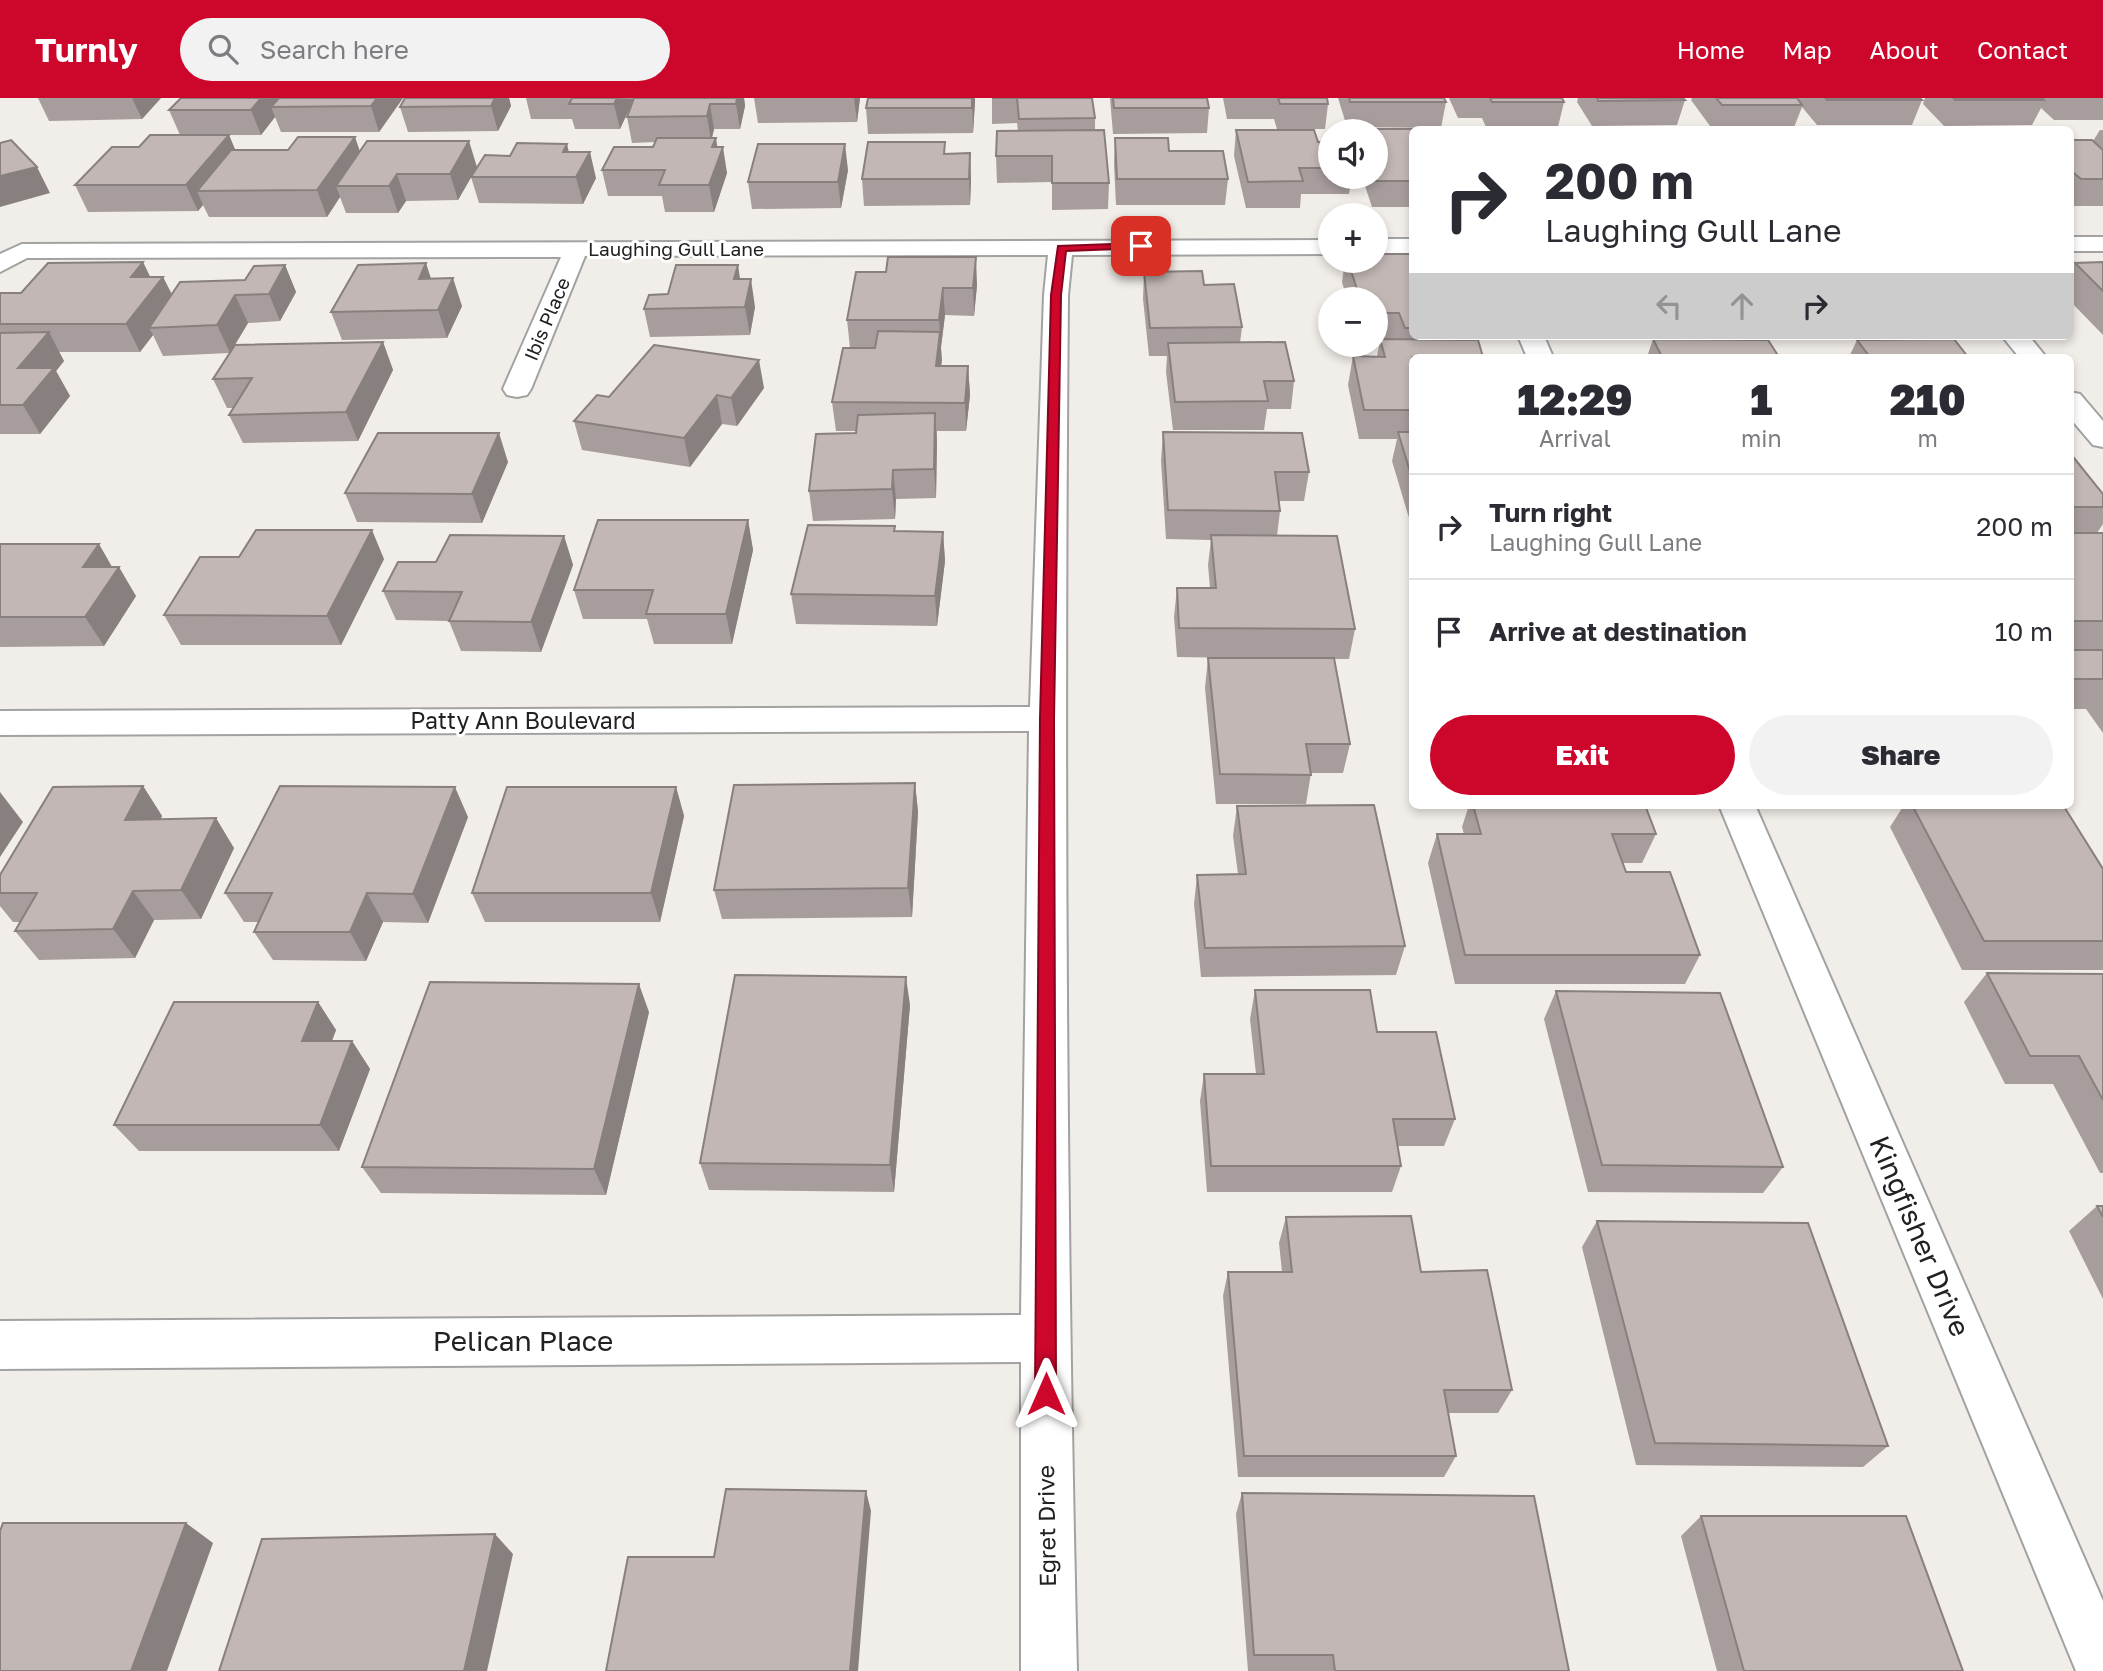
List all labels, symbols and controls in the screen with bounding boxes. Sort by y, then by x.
search box [180,18,670,81]
text: Turnly [35,30,138,69]
icon: search [204,30,242,68]
text: Search here [260,34,409,65]
text: Home [1677,35,1745,64]
text: Map [1783,35,1832,64]
text: About [1870,35,1939,64]
text: Contact [1977,35,2068,64]
map controls [1318,119,1388,357]
button: sound [1318,119,1388,189]
text: 200 m [1545,151,1694,210]
icon: right [1430,154,1521,245]
button: + [1318,203,1388,273]
text: Laughing Gull Lane [1545,211,1842,249]
pin [1111,216,1171,276]
icon: arrive [1122,227,1160,265]
street label: Laughing Gull Lane [588,237,764,260]
street label: Ibis Place [519,274,574,364]
button: − [1318,287,1388,357]
icon: left [1650,287,1688,325]
icon: ahead [1723,287,1761,325]
icon: right [1796,287,1834,325]
text: 12:29 [1517,374,1633,424]
text: 1 [1750,374,1772,424]
text: 210 [1890,374,1966,424]
text: Arrival [1539,424,1611,452]
text: min [1741,424,1782,452]
text: m [1918,424,1938,452]
text: Turn right [1489,497,1612,528]
icon: right [1430,508,1468,546]
text: 200 m [1976,511,2053,542]
text: Laughing Gull Lane [1489,528,1702,556]
icon: arrive [1430,613,1468,651]
text: Arrive at destination [1489,616,1747,647]
text: 10 m [1995,616,2053,647]
street label: Patty Ann Boulevard [410,706,636,734]
button: Exit [1430,715,1735,795]
button: Share [1749,715,2053,795]
street label: Kingfisher Drive [1863,1131,1978,1341]
street label: Pelican Place [433,1324,613,1357]
position arrow [1009,1357,1083,1431]
street label: Egret Drive [1031,1465,1061,1587]

